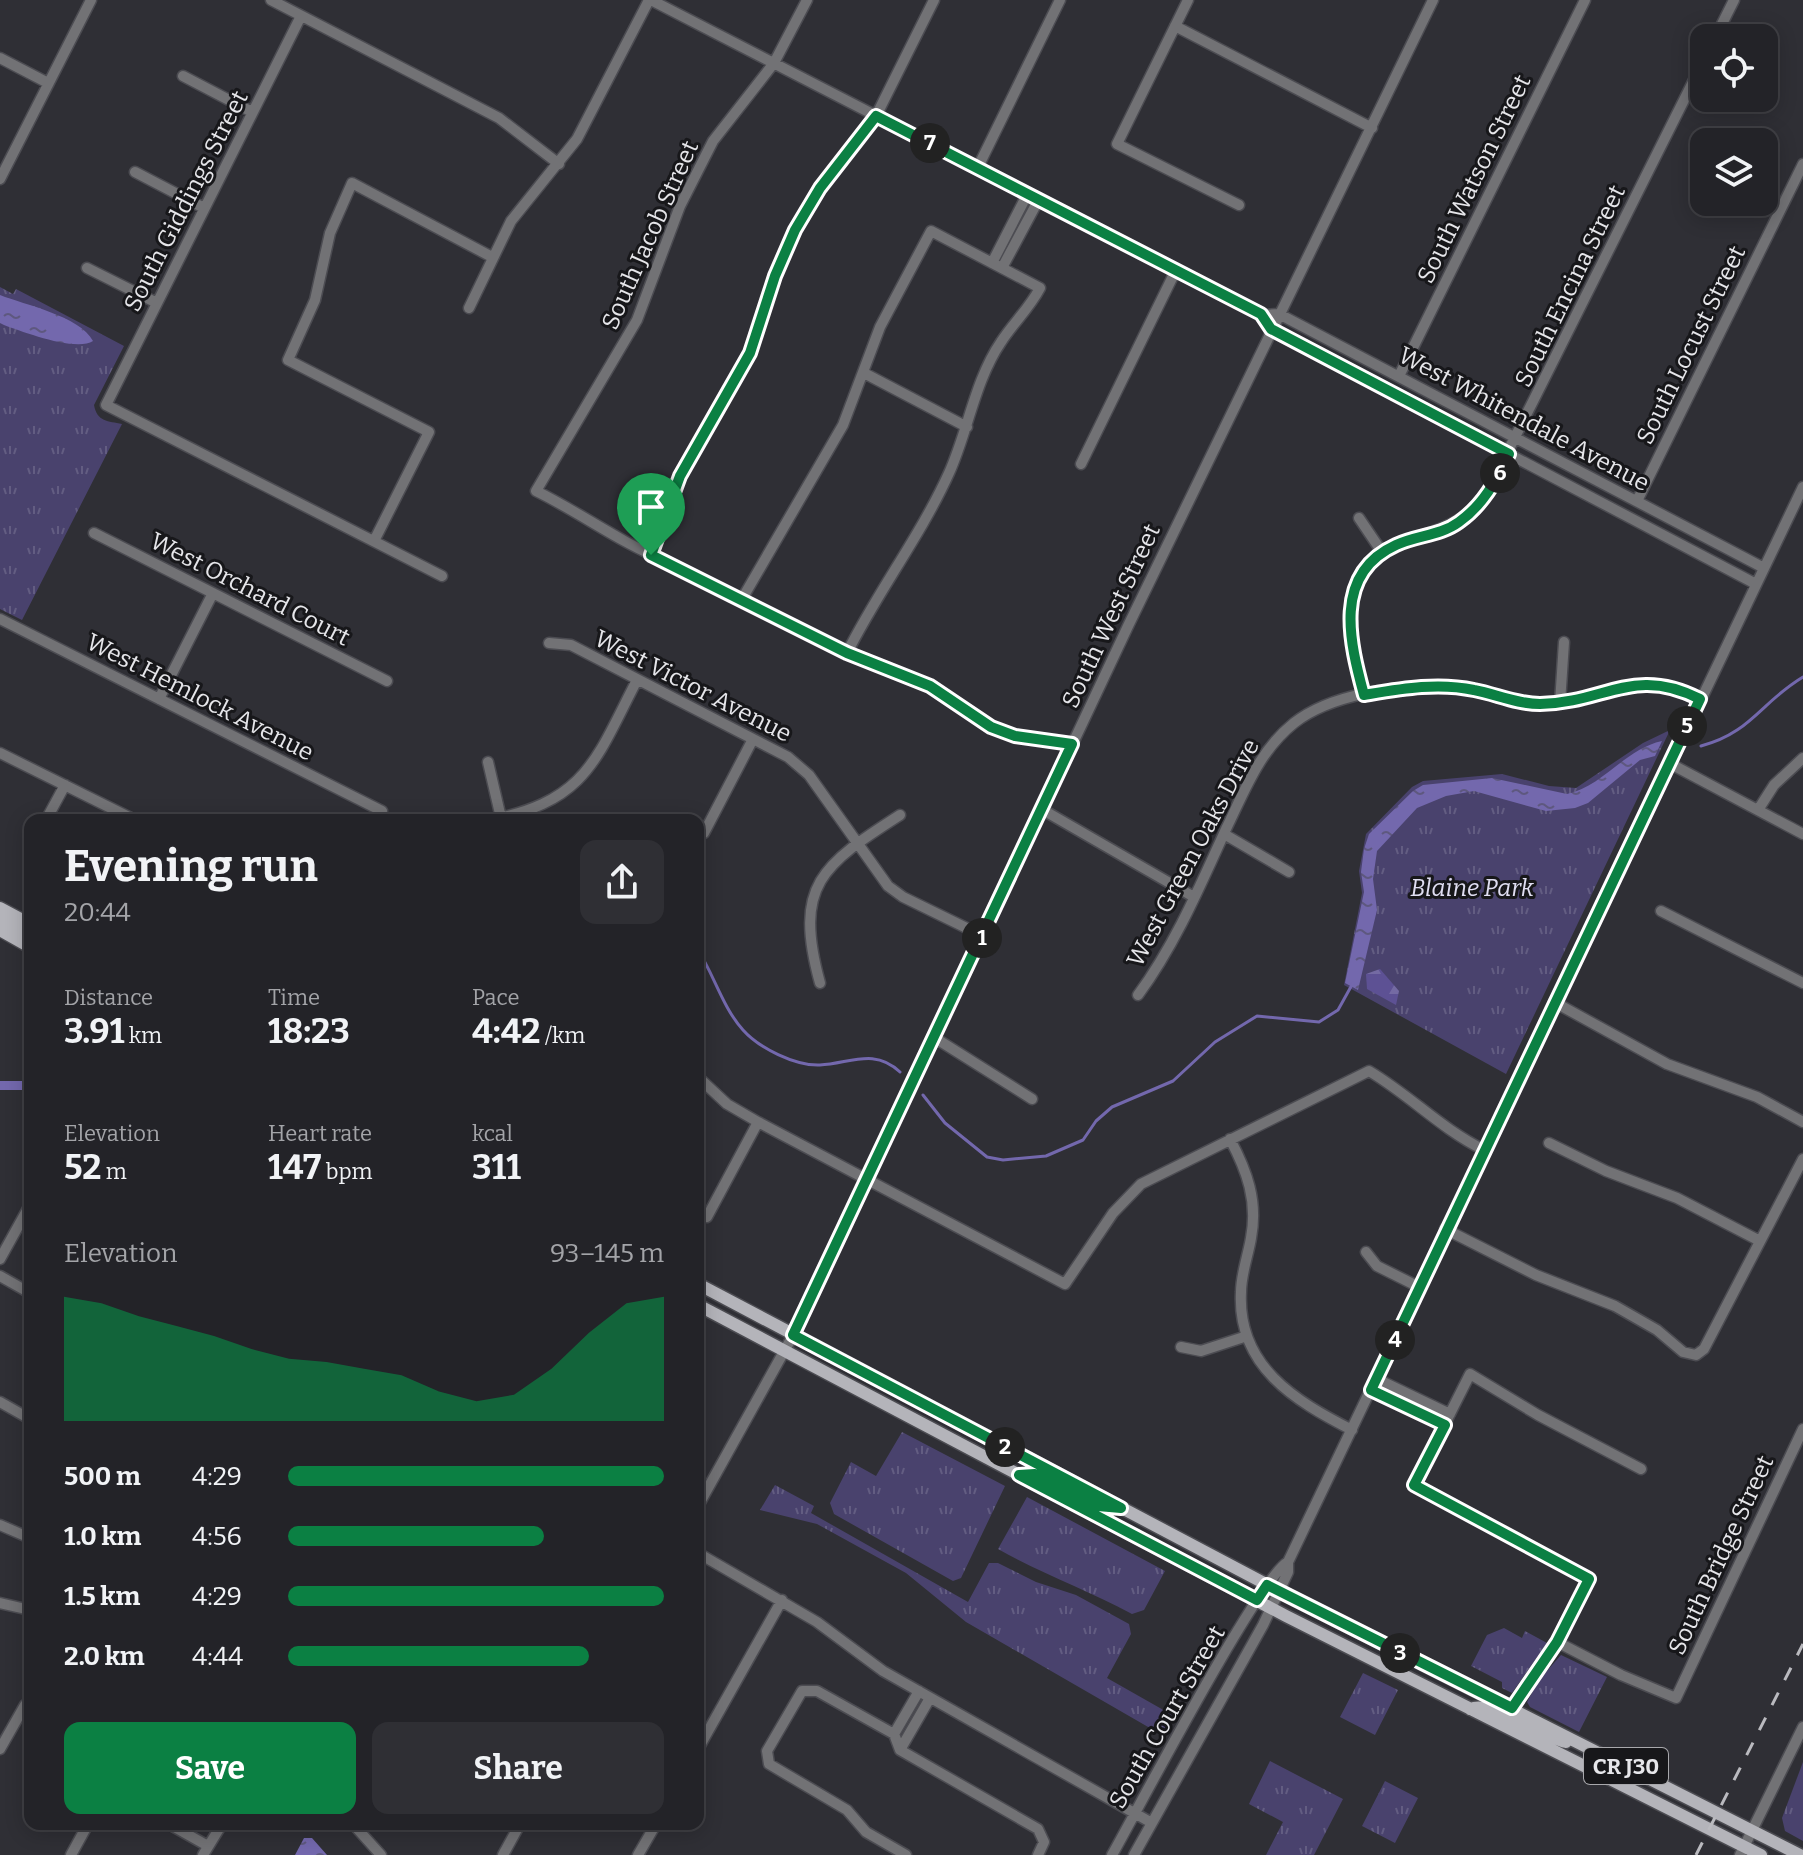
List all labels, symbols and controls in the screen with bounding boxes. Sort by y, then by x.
map controls [1690,24,1778,216]
button: locate [1690,24,1778,112]
street label: South Watson Street [1411,70,1537,288]
street label: South Giddings Street [118,86,254,316]
pin: 7 [910,123,950,163]
button: layers [1690,128,1778,216]
text: 7 [924,129,936,156]
street label: South Jacob Street [596,136,704,334]
street label: South Encina Street [1509,180,1631,391]
street label: South Locust Street [1631,241,1751,449]
street label: West Whitendale Avenue [1394,341,1654,497]
pin: 6 [1480,453,1520,493]
text: 6 [1493,459,1507,486]
pin [617,473,685,555]
icon: arrive [629,485,673,529]
street label: South West Street [1056,519,1166,712]
street label: West Orchard Court [146,527,355,652]
street label: West Victor Avenue [590,624,796,748]
street label: West Hemlock Avenue [82,628,318,766]
pin: 5 [1667,706,1707,746]
text: 5 [1681,712,1693,739]
street label: West Green Oaks Drive [1121,734,1265,972]
text: Evening run [64,840,318,893]
button: share [580,840,664,924]
park label: Blaine Park [1410,874,1535,902]
text: 20:44 [64,897,131,928]
pin: 1 [962,918,1002,958]
text: 1 [977,924,987,951]
text: Distance [64,984,153,1011]
text: Time [268,984,320,1011]
text: Pace [472,984,520,1011]
text: 3.91 [64,1011,124,1052]
text: 18:23 [268,1011,350,1052]
text: 4:42 [472,1011,540,1052]
text: km [124,1022,162,1049]
text: /km [540,1022,585,1049]
text: Elevation [64,1120,160,1147]
text: Heart rate [268,1120,372,1147]
text: kcal [472,1120,513,1147]
text: 52 [64,1147,101,1188]
text: 147 [268,1147,321,1188]
text: 311 [472,1147,521,1188]
text: m [101,1158,127,1185]
text: bpm [321,1158,373,1185]
text: Elevation [64,1238,177,1269]
text: 93–145 m [550,1238,664,1269]
pin: 4 [1375,1320,1415,1360]
text: 4 [1388,1326,1402,1353]
pin: 2 [985,1427,1025,1467]
text: 2 [999,1433,1011,1460]
street label: South Bridge Street [1663,1451,1780,1659]
text: 500 m [64,1461,141,1492]
text: 4:29 [192,1461,242,1492]
text: 1.0 km [64,1521,141,1552]
text: 4:56 [192,1521,242,1552]
text: 1.5 km [64,1581,140,1612]
text: 4:29 [192,1581,242,1612]
street label: South Court Street [1103,1620,1231,1813]
pin: 3 [1380,1633,1420,1673]
text: 3 [1394,1639,1406,1666]
text: 2.0 km [64,1641,145,1672]
text: 4:44 [192,1641,243,1672]
button: Save [64,1722,356,1814]
button: Share [372,1722,664,1814]
road number: CR J30 [1584,1748,1668,1784]

